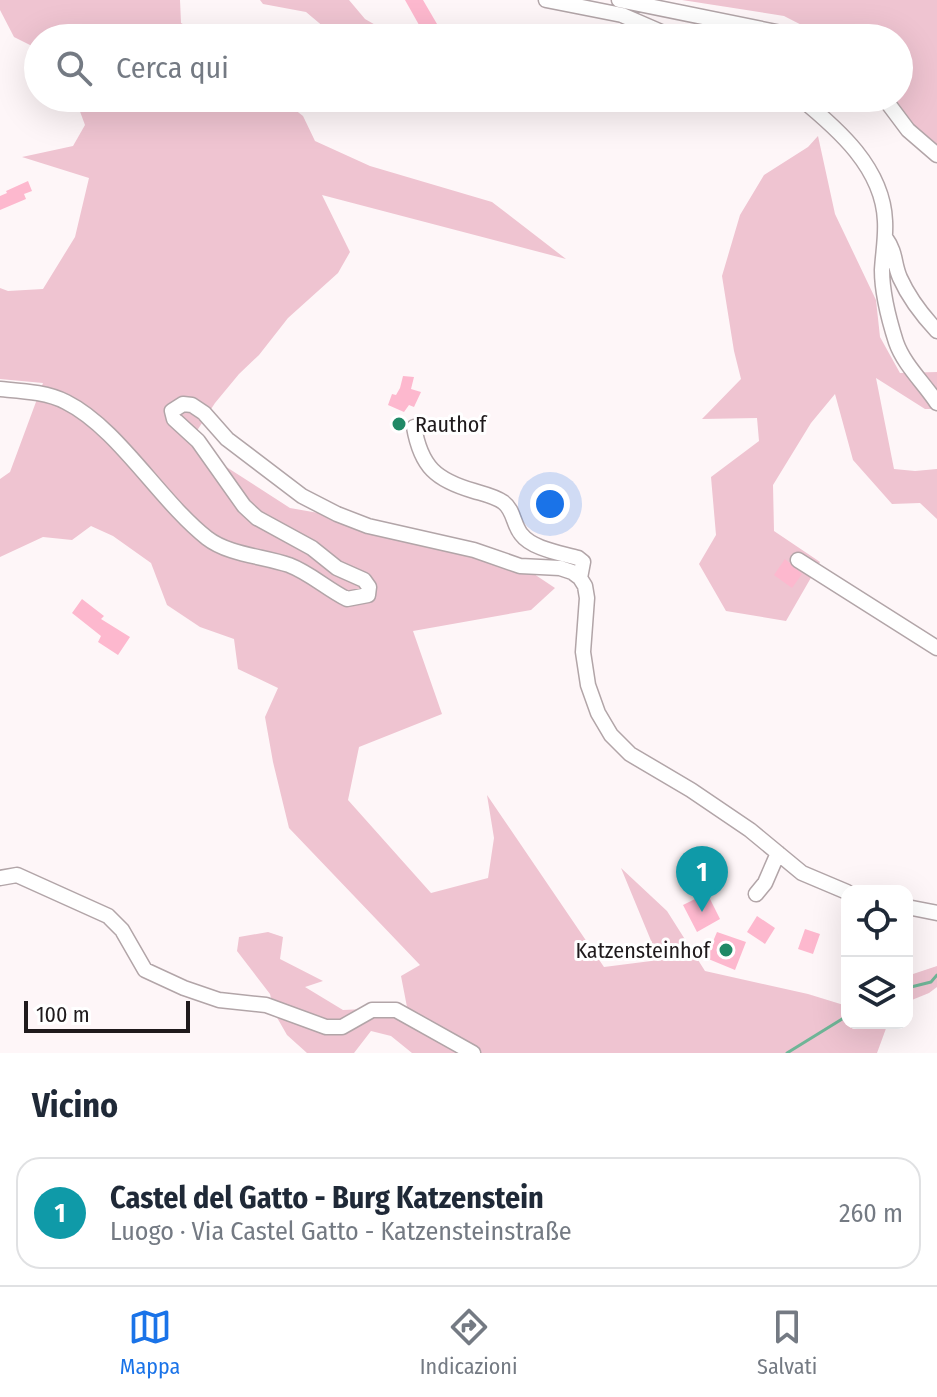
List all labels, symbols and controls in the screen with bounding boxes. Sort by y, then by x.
search box [24,24,913,112]
icon: search [52,46,96,90]
text: Cerca qui [116,50,229,86]
place label: Rauthof [415,411,487,438]
marker: Rauthof [390,415,408,433]
your location [530,484,570,524]
pin: 1 [676,846,728,912]
map controls [841,885,913,1029]
button: locate [841,885,913,957]
place label: Katzensteinhof [575,937,711,964]
marker: Katzensteinhof [717,941,735,959]
button: layers [841,957,913,1029]
scale bar [24,997,190,1033]
text: 100 m [36,1001,90,1028]
text: Vicino [32,1085,118,1126]
text: Castel del Gatto - Burg Katzenstein [110,1180,544,1216]
text: 1 [55,1198,66,1229]
text: 260 m [839,1198,903,1229]
text: Luogo · Via Castel Gatto - Katzensteinstraße [110,1216,572,1247]
tab: Mappa [120,1305,180,1380]
tab: Indicazioni [420,1305,517,1380]
tab: Salvati [757,1305,817,1380]

